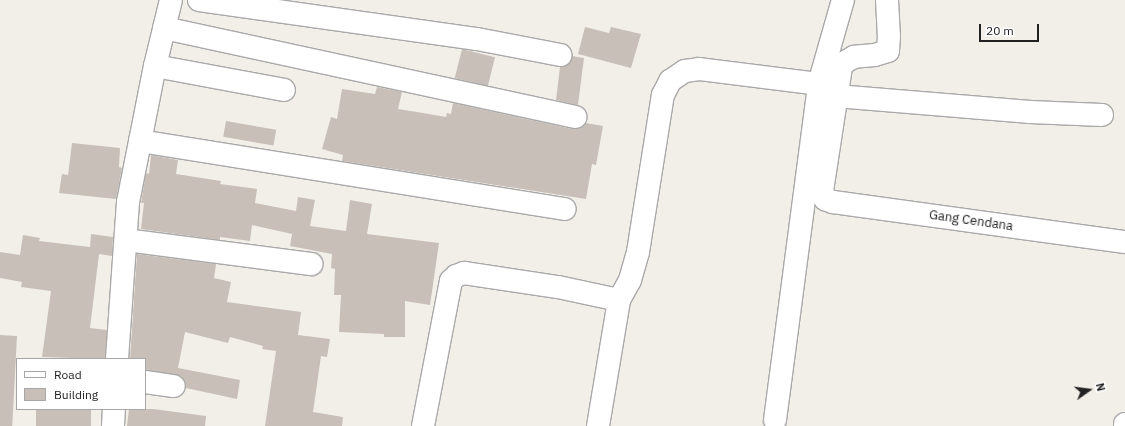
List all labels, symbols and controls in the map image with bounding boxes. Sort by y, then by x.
scale bar [981,16,1041,42]
text: 20 m [986,23,1014,38]
street label: Gang Cendana [928,207,1014,235]
legend [16,358,146,410]
text: Road [54,367,82,382]
north arrow [1069,370,1109,410]
text: N [1093,382,1108,393]
text: Building [54,387,98,402]

